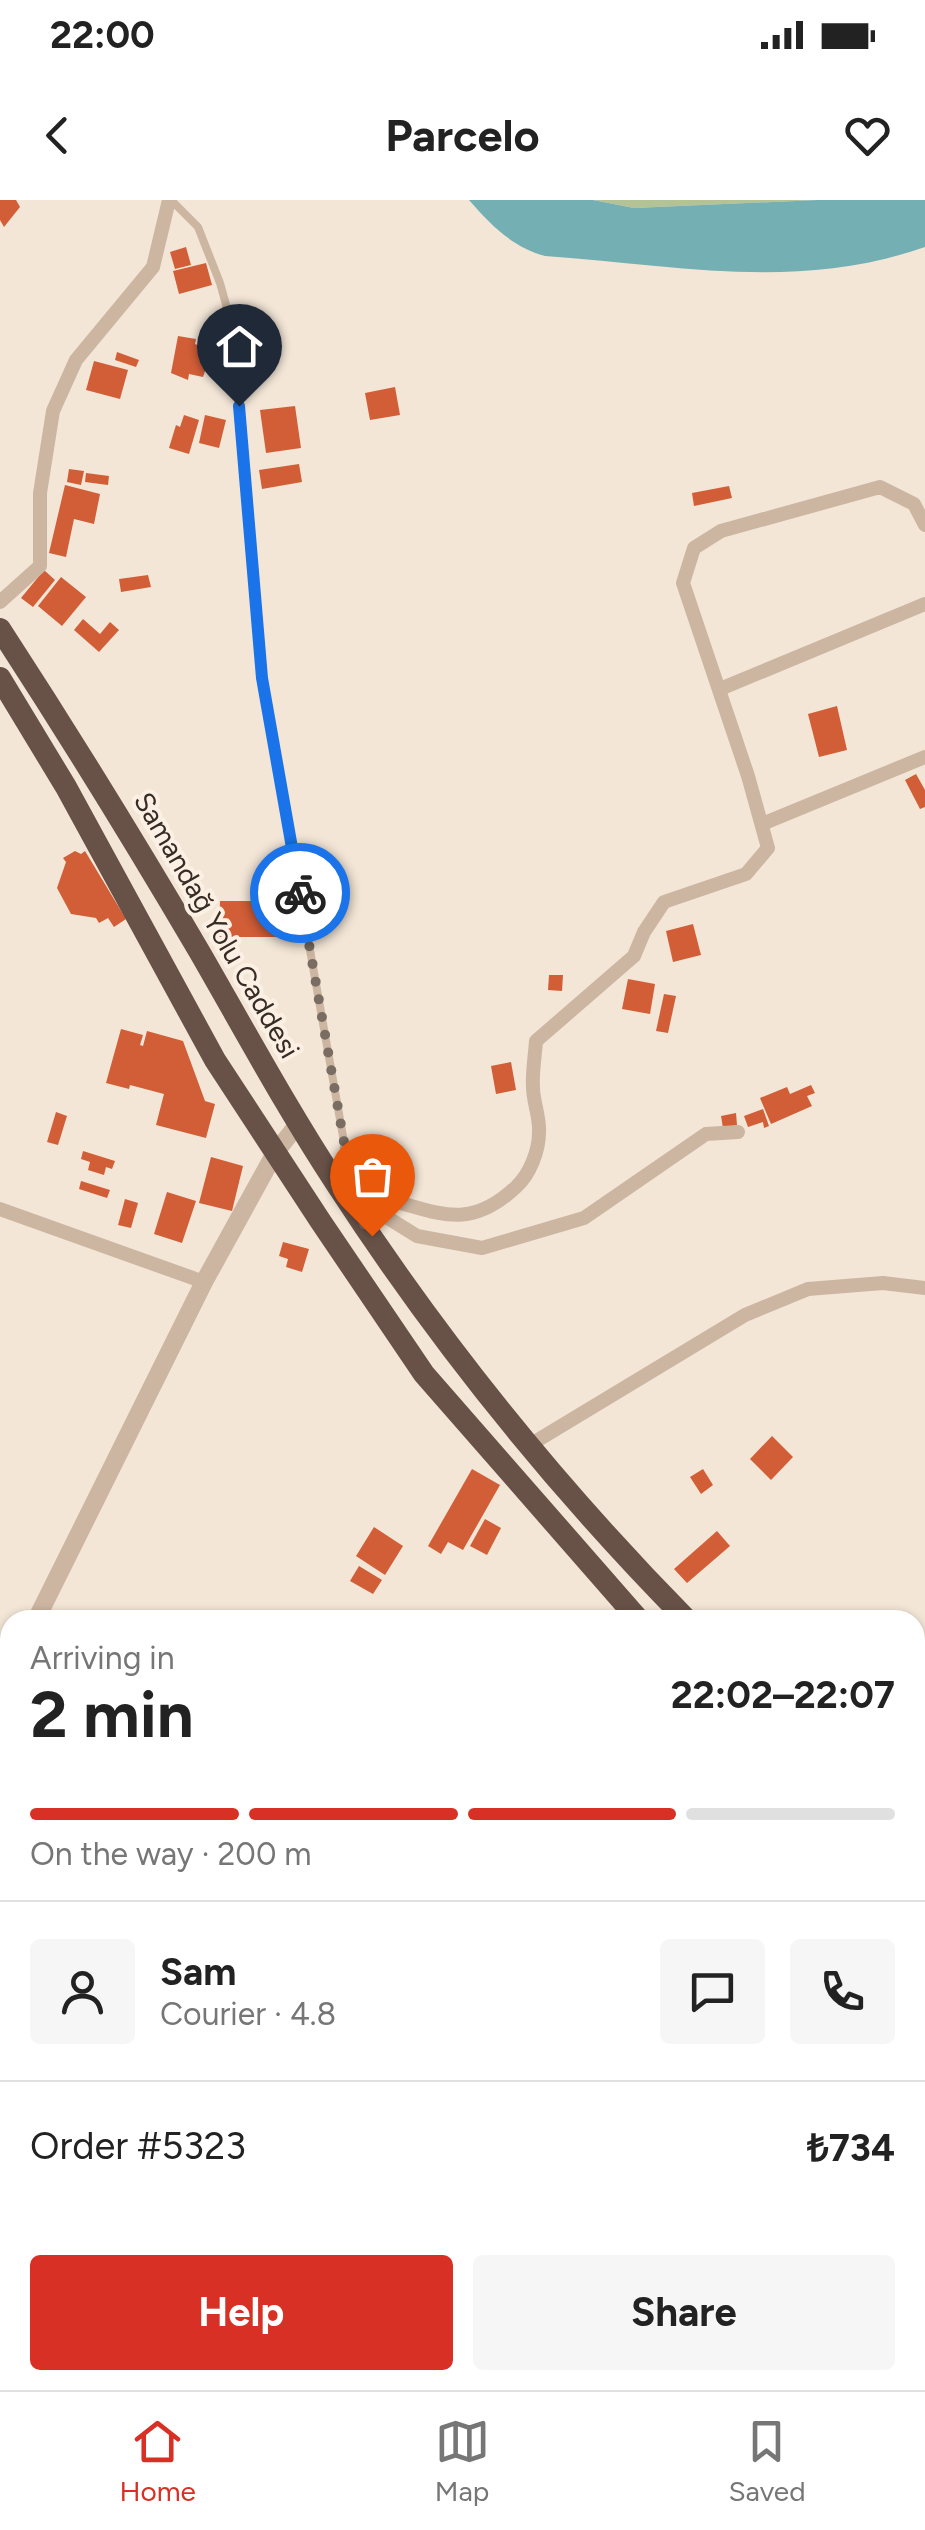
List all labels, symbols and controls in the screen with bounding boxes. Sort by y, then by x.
text: 22:00 [50,12,155,58]
icon: back [30,108,85,163]
text: Parcelo [385,108,540,162]
icon: heart [840,108,895,163]
pin [197,304,282,407]
icon: home [212,319,267,374]
street label: Samandağ Yolu Caddesi [127,786,307,1064]
courier [250,843,350,943]
icon: bike [273,866,328,921]
pin [330,1134,415,1237]
icon: bag [345,1149,400,1204]
text: Arriving in [30,1639,175,1677]
text: 22:02–22:07 [671,1672,895,1718]
text: 2 min [30,1675,194,1753]
text: On the way · 200 m [30,1835,312,1873]
button: person [30,1939,135,2044]
button: chat [660,1939,765,2044]
button: phone [790,1939,895,2044]
text: Sam [160,1949,236,1995]
text: Courier · 4.8 [160,1995,336,2033]
text: Order #5323 [30,2123,246,2169]
text: ₺734 [807,2125,895,2171]
button: Help [30,2255,453,2370]
button: Share [473,2255,895,2370]
tab: Home [119,2414,196,2508]
tab: Map [435,2414,490,2508]
tab: Saved [728,2414,806,2508]

